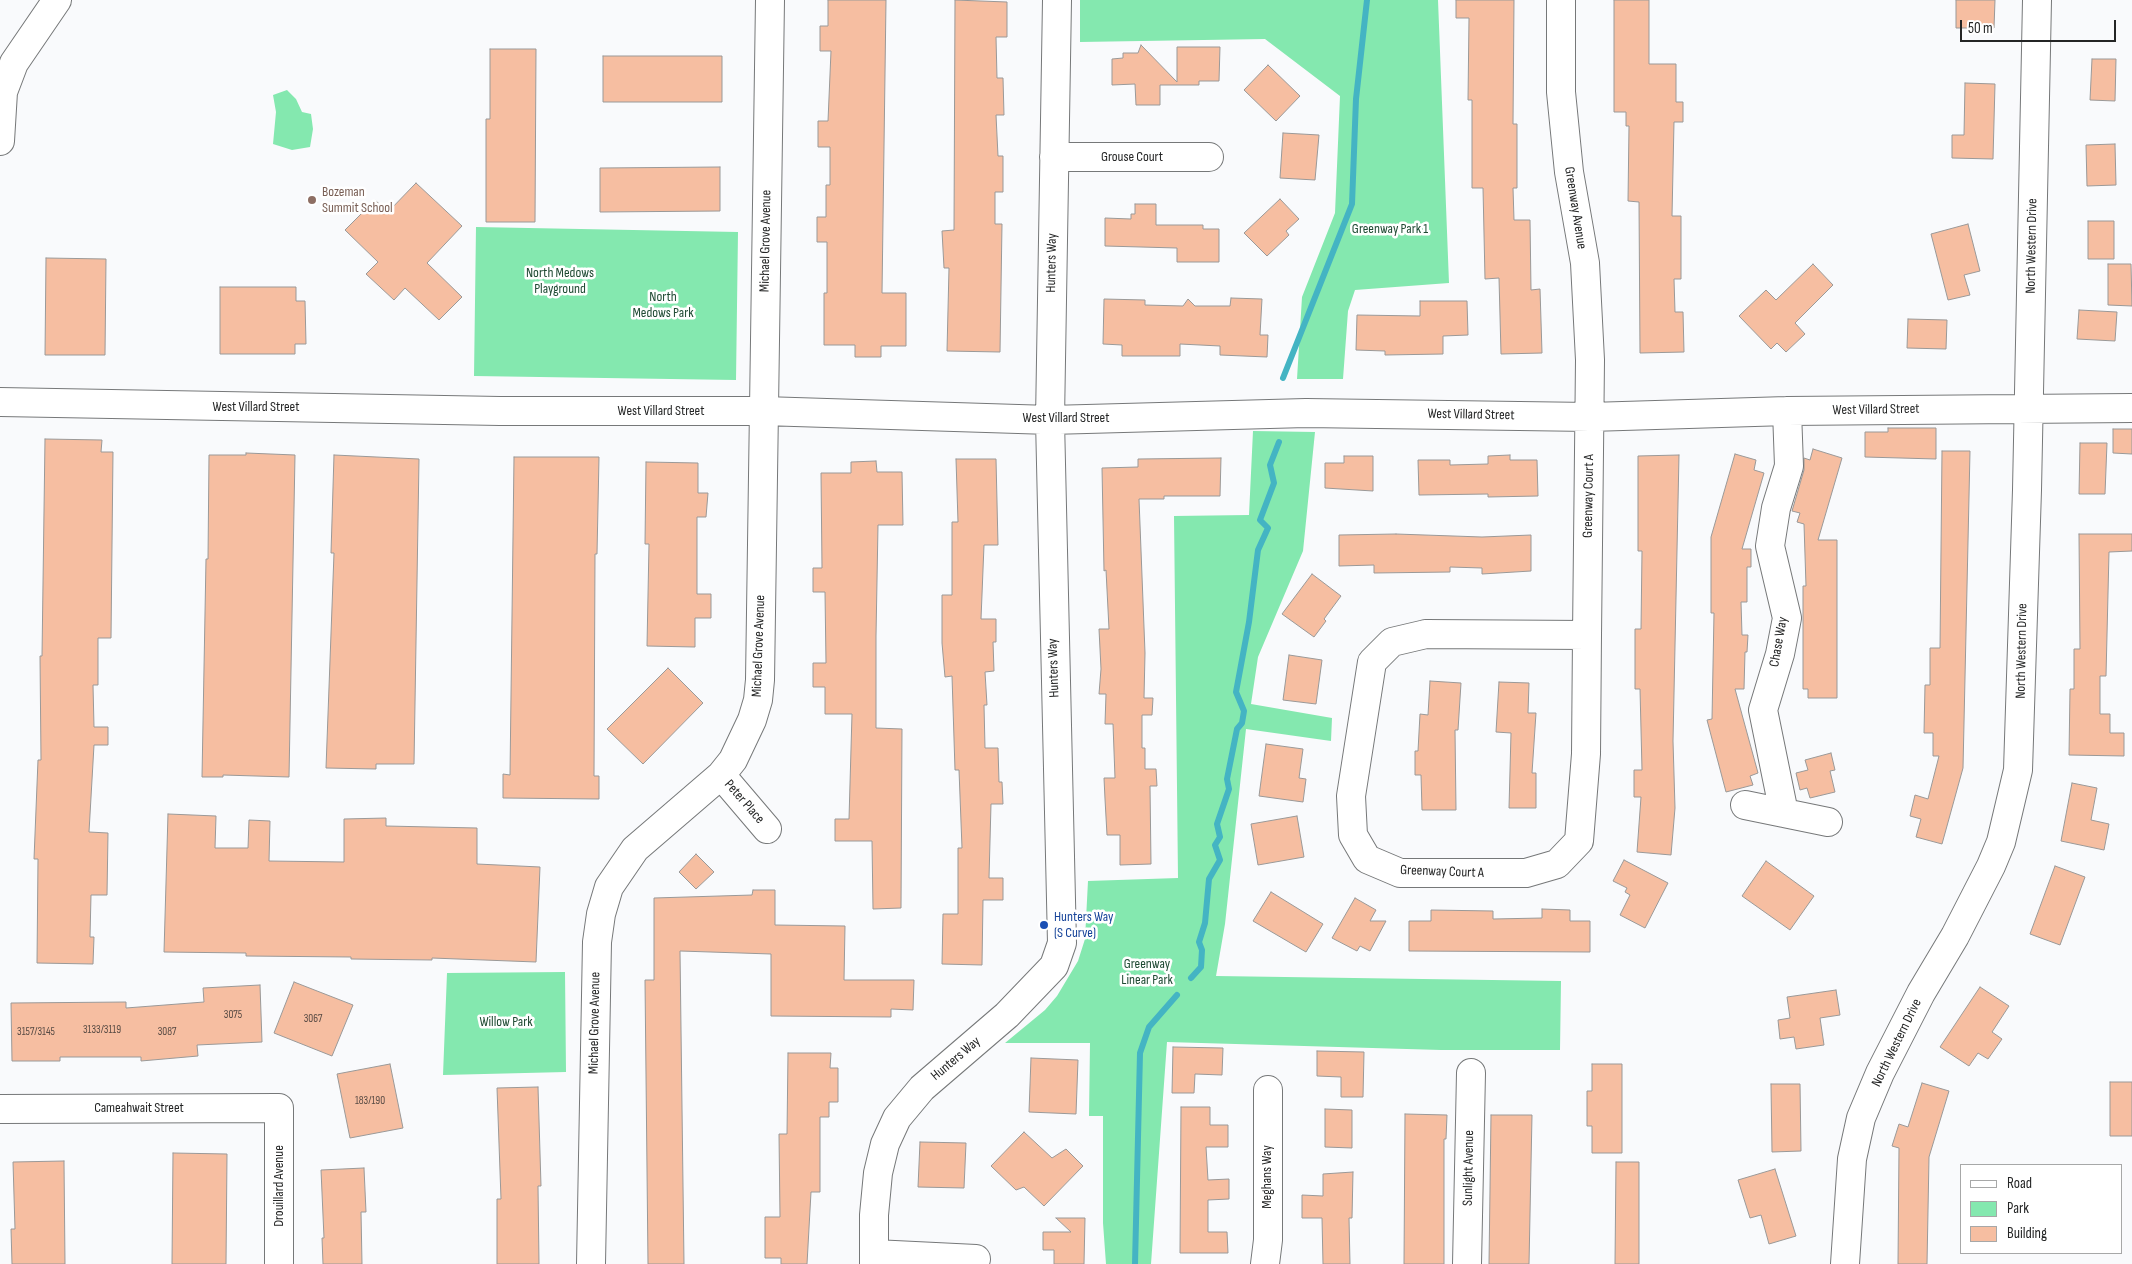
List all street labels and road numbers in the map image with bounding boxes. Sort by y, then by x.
street label: Grouse Court [1101,149,1163,165]
street label: Greenway Avenue [1560,166,1590,250]
street label: Michael Grove Avenue [757,190,775,292]
street label: North Western Drive [2023,198,2041,294]
street label: Hunters Way [1043,233,1061,293]
street label: West Villard Street [213,399,299,415]
street label: West Villard Street [1832,401,1920,419]
street label: West Villard Street [618,403,704,419]
street label: West Villard Street [1427,406,1515,424]
street label: West Villard Street [1023,410,1109,426]
street label: Greenway Court A [1580,454,1598,538]
street label: Michael Grove Avenue [749,595,769,697]
street label: North Western Drive [2013,603,2031,699]
street label: Chase Way [1766,616,1792,668]
street label: Hunters Way [1045,638,1063,698]
street label: Peter Place [720,777,768,827]
street label: Greenway Court A [1400,862,1484,882]
street label: Michael Grove Avenue [586,972,604,1074]
street label: North Western Drive [1868,996,1926,1090]
street label: Hunters Way [928,1033,984,1085]
street label: Cameahwait Street [94,1100,184,1116]
street label: Sunlight Avenue [1460,1130,1478,1206]
street label: Drouillard Avenue [271,1145,287,1227]
street label: Meghans Way [1259,1145,1275,1209]

